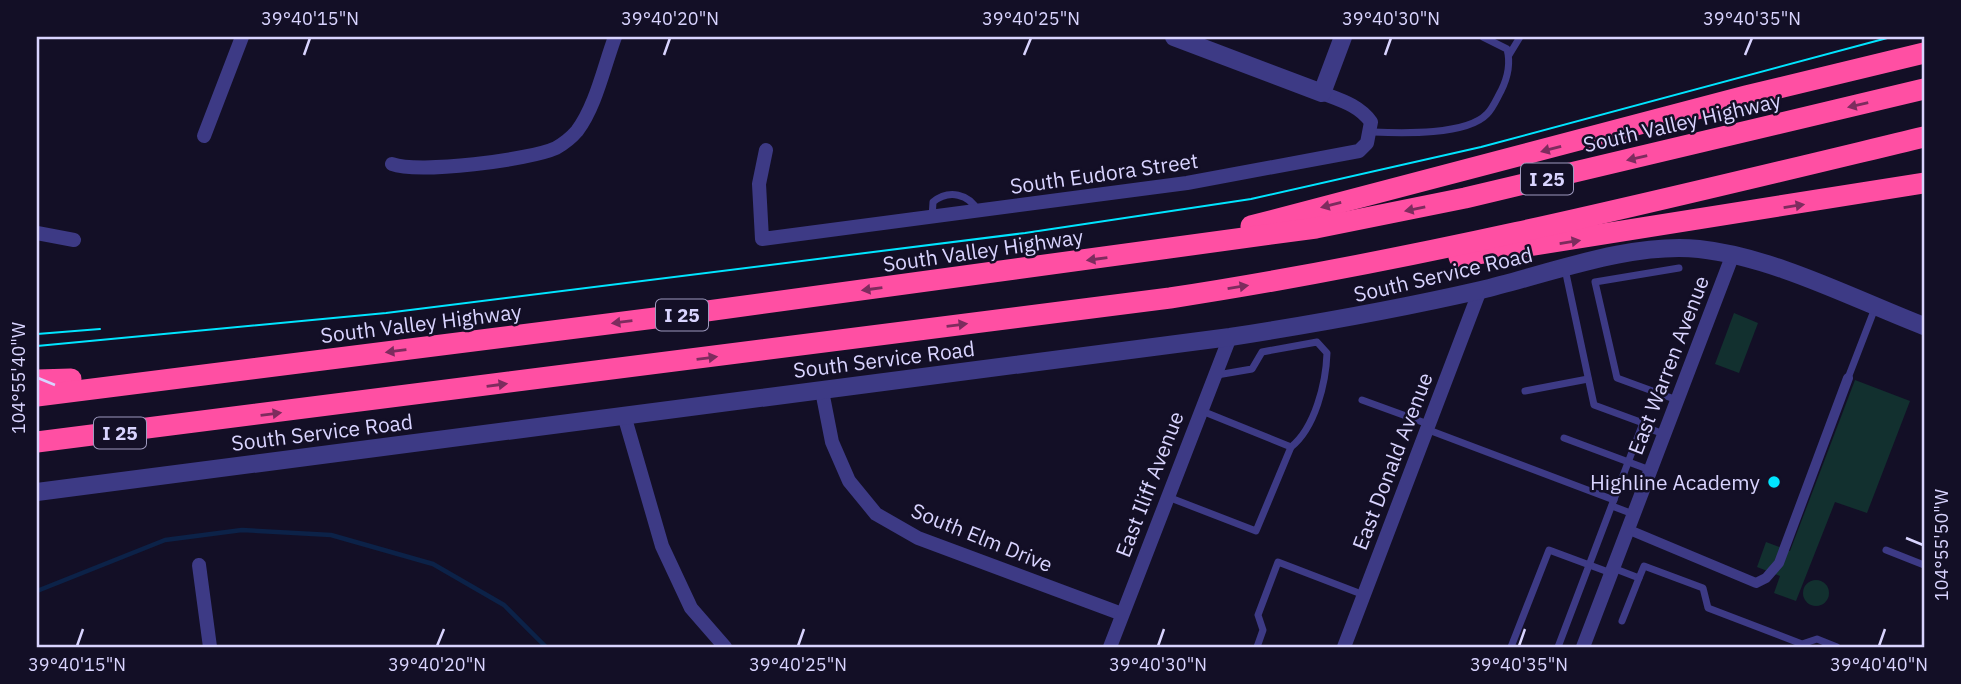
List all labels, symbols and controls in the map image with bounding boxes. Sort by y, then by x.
text: 39°40'15"N [261,7,359,30]
text: 39°40'20"N [621,7,719,30]
text: 39°40'25"N [982,7,1080,30]
text: 39°40'30"N [1342,7,1440,30]
text: 39°40'35"N [1703,7,1801,30]
street label: South Valley Highway [1580,85,1784,158]
one-way arrow [1847,100,1869,111]
one-way arrow [1540,144,1562,155]
street label: South Eudora Street [1008,146,1200,200]
one-way arrow [1626,153,1648,164]
road number: I 25 [1521,164,1573,195]
one-way arrow [1320,200,1342,211]
one-way arrow [1783,200,1805,211]
one-way arrow [1404,203,1426,214]
street label: South Valley Highway [881,222,1086,278]
one-way arrow [1559,236,1581,247]
street label: South Service Road [1351,240,1535,308]
one-way arrow [1086,254,1108,265]
street label: East Warren Avenue [1621,272,1715,458]
one-way arrow [1227,282,1249,293]
one-way arrow [861,284,883,295]
street label: South Valley Highway [319,297,524,349]
road number: I 25 [656,300,708,330]
one-way arrow [611,317,633,328]
one-way arrow [946,320,968,331]
text: 104°55'40"W [7,322,30,434]
street label: South Service Road [792,334,976,384]
one-way arrow [385,345,407,356]
one-way arrow [696,352,718,363]
street label: East Donald Avenue [1345,368,1439,554]
one-way arrow [486,379,508,390]
street label: South Service Road [230,407,414,457]
street label: East Iliff Avenue [1108,407,1190,561]
one-way arrow [260,408,282,419]
road number: I 25 [94,418,146,448]
place label: Highline Academy [1590,468,1761,496]
marker: Highline Academy [1766,474,1782,490]
text: 104°55'50"W [1930,489,1953,601]
street label: South Elm Drive [907,496,1057,578]
text: 39°40'15"N [28,653,126,676]
text: 39°40'20"N [388,653,486,676]
text: 39°40'25"N [749,653,847,676]
text: 39°40'30"N [1109,653,1207,676]
text: 39°40'35"N [1470,653,1568,676]
text: 39°40'40"N [1830,653,1928,676]

